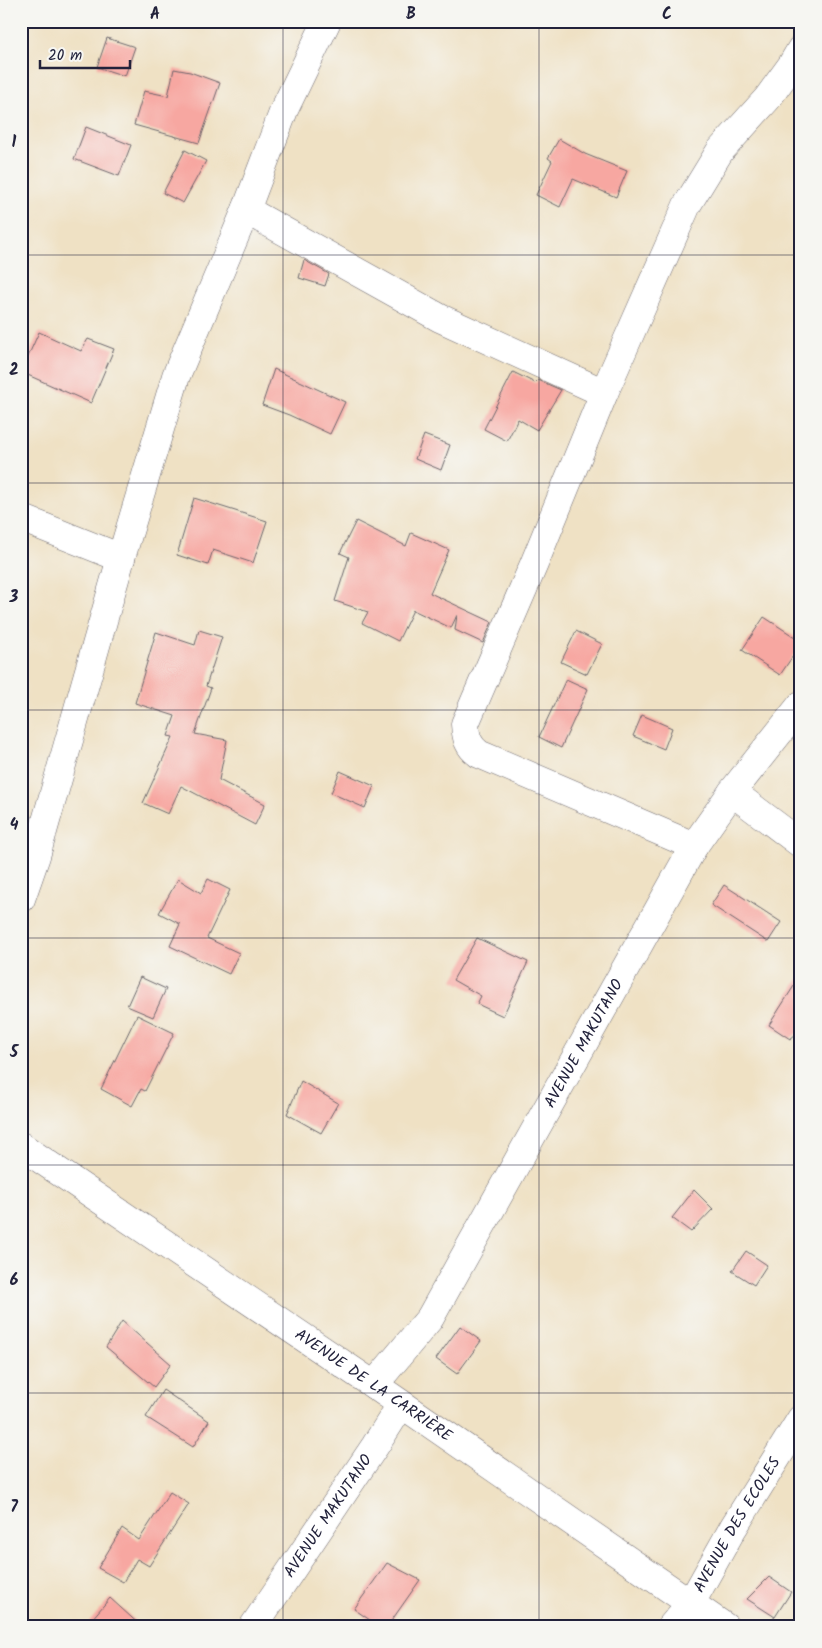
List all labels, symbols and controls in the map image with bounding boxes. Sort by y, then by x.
text: A [150,2,160,27]
text: B [406,2,416,27]
text: C [662,2,672,27]
scale bar [40,38,130,70]
text: 20 m [48,44,82,68]
text: 1 [12,130,17,155]
text: 2 [9,358,19,383]
text: 3 [9,585,19,610]
text: 4 [10,813,19,838]
street label: AVENUE MAKUTANO [538,974,630,1112]
text: 5 [9,1040,20,1065]
text: 6 [10,1268,19,1293]
street label: AVENUE DE LA CARRIÈRE [290,1322,458,1448]
street label: AVENUE MAKUTANO [277,1449,379,1583]
street label: AVENUE DES ECOLES [687,1452,787,1597]
text: 7 [10,1495,18,1520]

